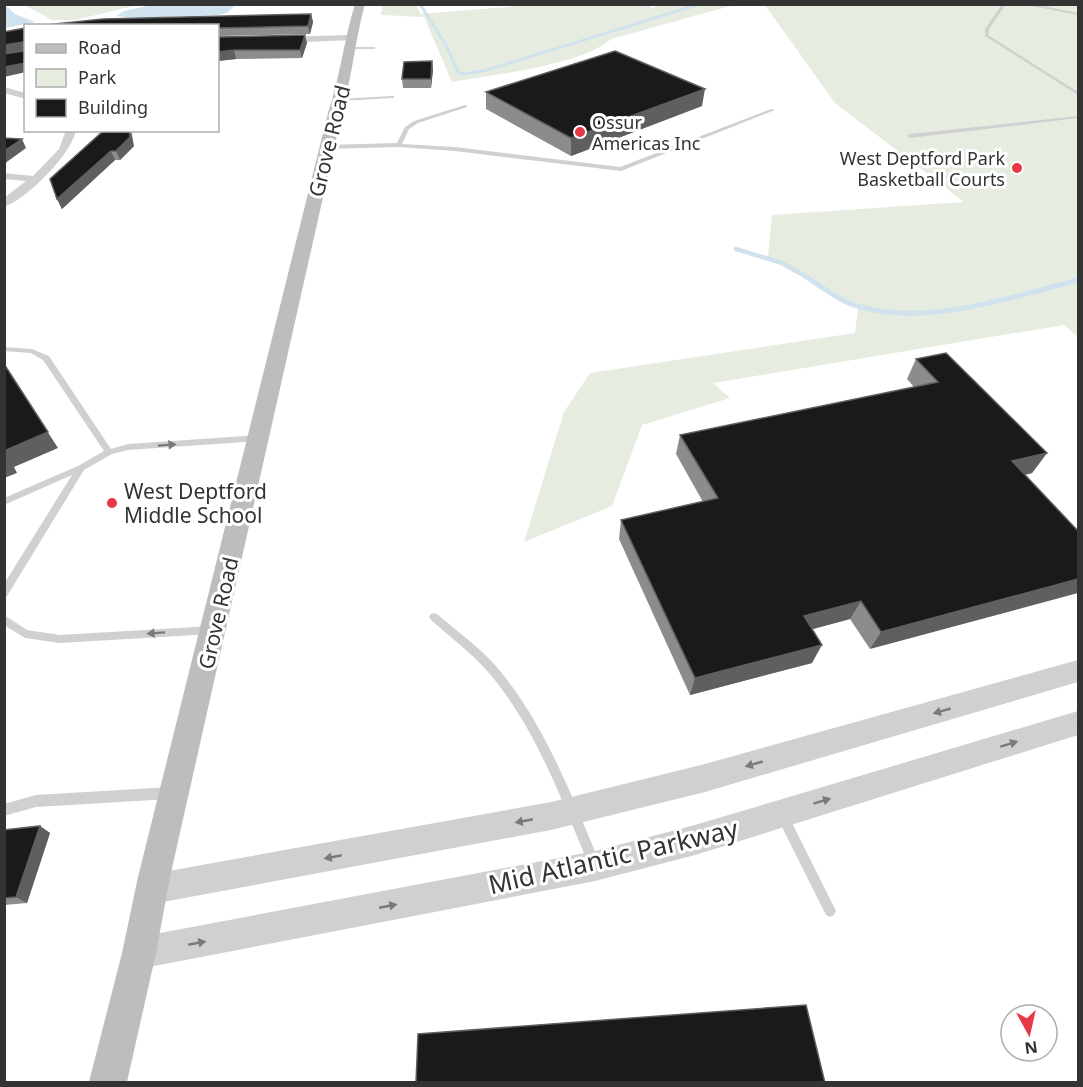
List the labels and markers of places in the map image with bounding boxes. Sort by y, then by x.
place label: Ossur Americas Inc [592,110,701,155]
marker: Ossur Americas Inc [573,125,587,139]
place label: West Deptford Park Basketball Courts [840,146,1005,191]
marker: West Deptford Park Basketball Courts [1010,161,1024,175]
place label: West Deptford Middle School [124,477,267,529]
marker: West Deptford Middle School [105,496,119,510]

